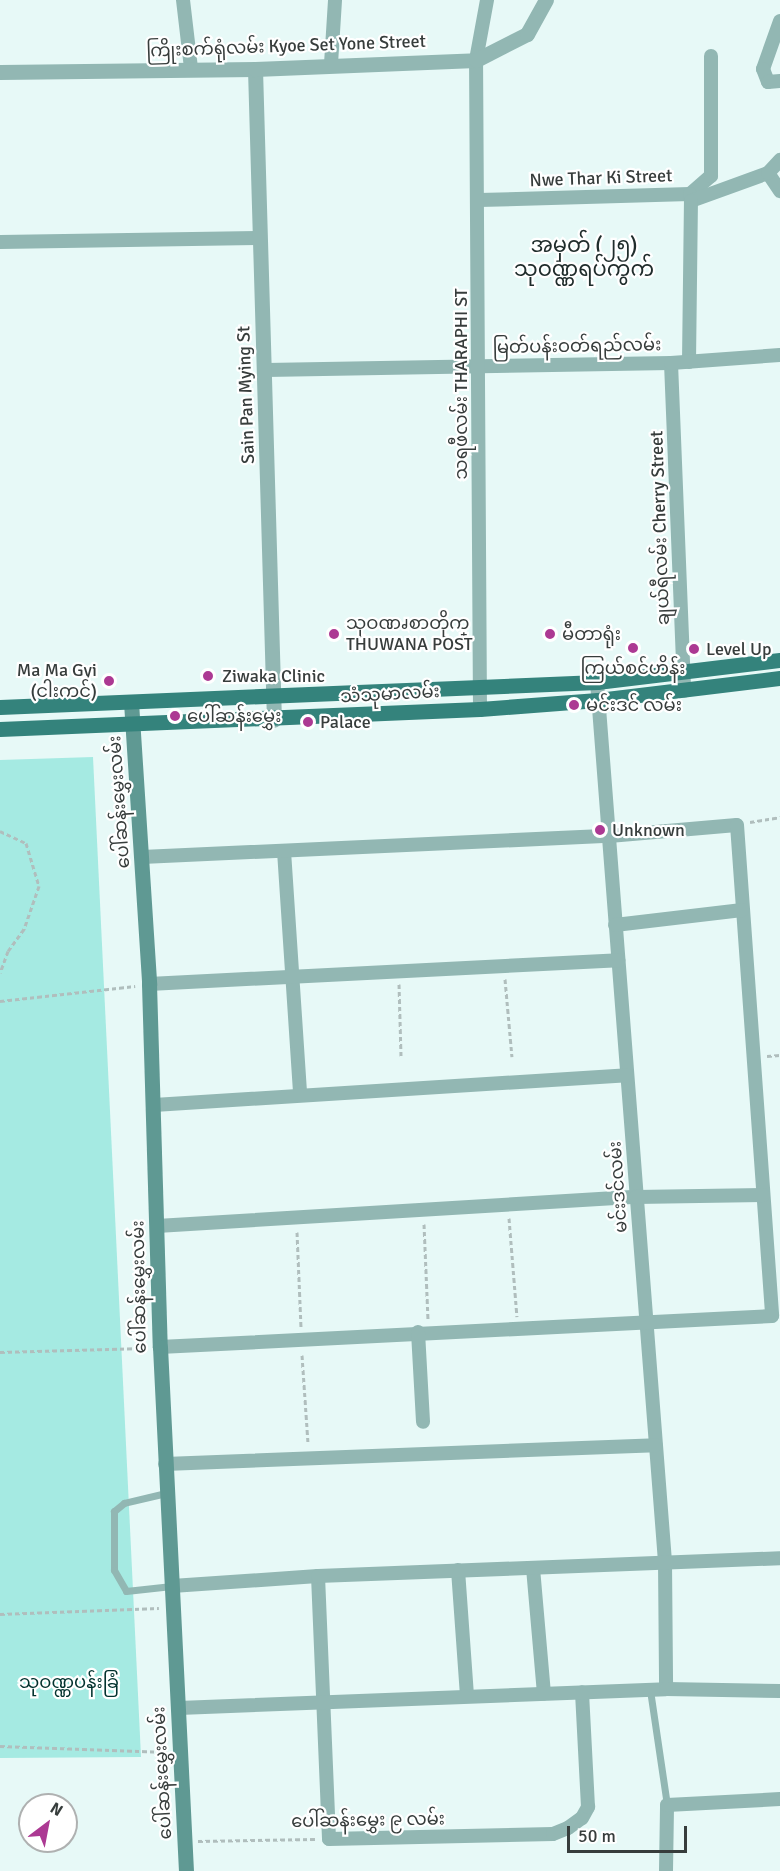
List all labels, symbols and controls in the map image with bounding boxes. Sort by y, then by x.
street label: ကြိုးစက်ရုံလမ်း Kyoe Set Yone Street [146,30,426,62]
street label: Nwe Thar Ki Street [529,165,673,191]
district label: အမှတ် (၂၅) သုဝဏ္ဏရပ်ကွက် [514,232,654,282]
street label: သရဖီလမ်း THARAPHI ST [450,288,472,480]
street label: Sain Pan Mying St [233,326,259,464]
street label: မြတ်ပန်းဝတ်ရည်လမ်း [493,334,661,358]
street label: ချယ်ရီလမ်း Cherry Street [646,430,674,626]
place label: သုဝဏၧစာတိုက္ THUWANA POST [346,613,472,656]
place label: မီတာရုံး [562,623,621,645]
marker: သုဝဏၧစာတိုက္ THUWANA POST [327,627,341,641]
marker: မီတာရုံး [543,627,557,641]
place label: Level Up [706,638,772,660]
marker: ကြယ်စင်ဟိန်း [626,641,640,655]
marker: Level Up [687,642,701,656]
place label: ကြယ်စင်ဟိန်း [580,657,686,679]
place label: Ma Ma Gyi (ငါးကင်) [17,660,97,702]
place label: Ziwaka Clinic [222,665,325,687]
marker: Ziwaka Clinic [199,667,217,685]
marker: Ma Ma Gyi (ငါးကင်) [102,674,116,688]
street label: သံသုမာလမ်း [340,681,440,707]
place label: မင်းဒင် လမ်း [586,694,682,716]
marker: မင်းဒင် လမ်း [567,698,581,712]
place label: ပေါ်ဆန်းမွှေး [187,705,281,727]
marker: ပေါ်ဆန်းမွှေး [168,709,182,723]
place label: Palace [320,711,371,733]
marker: Palace [301,715,315,729]
street label: ပေါ်ဆန်းမွှေးလမ်း [104,735,134,869]
place label: Unknown [612,819,685,841]
marker: Unknown [593,823,607,837]
street label: မင်းဒင်လမ်း [604,1140,632,1234]
street label: ပေါ်ဆန်းမွှေးလမ်း [127,1220,151,1354]
park label: သုဝဏ္ဏပန်းခြံ [19,1671,119,1693]
street label: ပေါ်ဆန်းမွှေးလမ်း [148,1706,176,1840]
north arrow [18,1793,78,1853]
text: N [46,1798,66,1821]
street label: ပေါ်ဆန်းမွှေး ၉ လမ်း [291,1808,445,1832]
scale bar [570,1814,690,1852]
text: 50 m [578,1825,616,1847]

